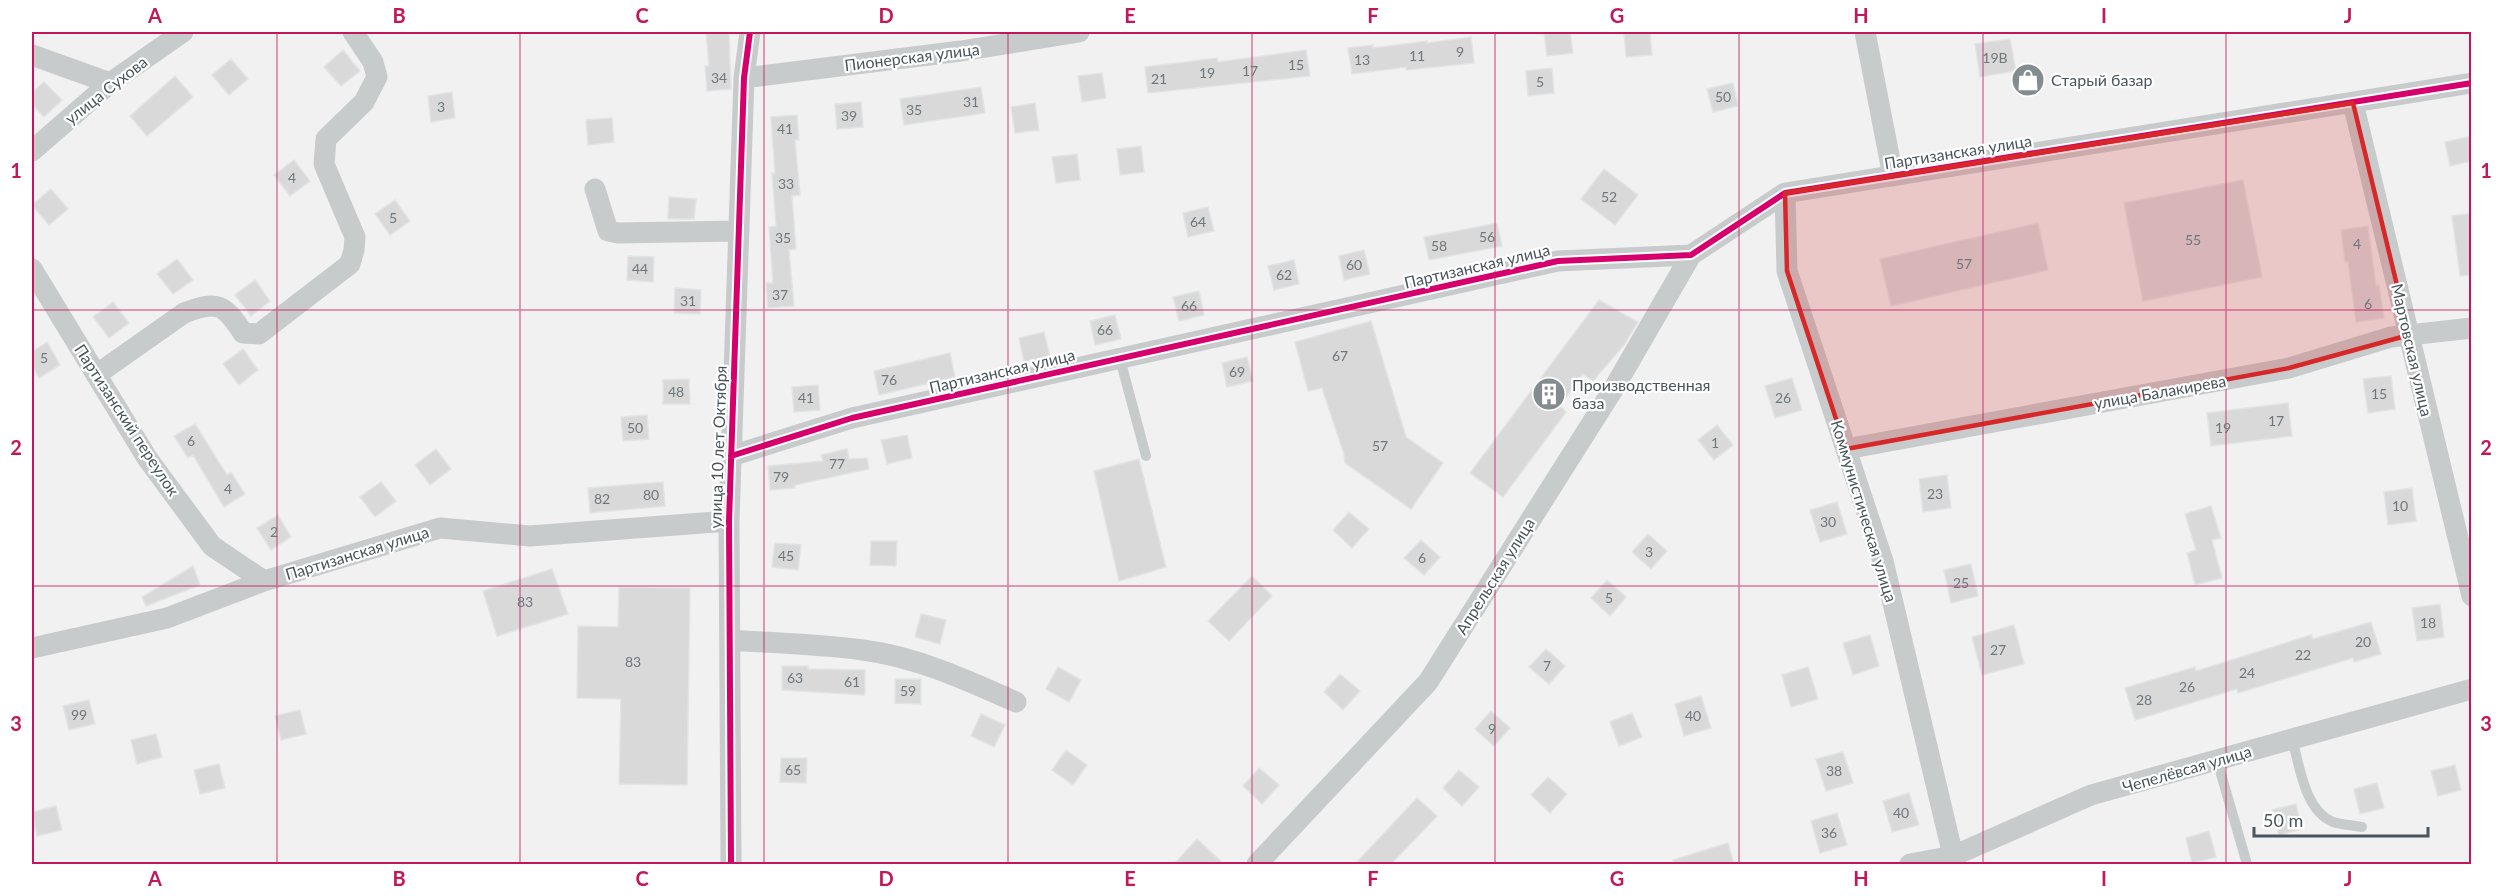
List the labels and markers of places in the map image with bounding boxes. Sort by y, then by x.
shop icon: Старый базар [2010,62,2046,98]
place label: Старый базар [2051,70,2153,89]
place label: Производственная база [1572,375,1711,412]
building icon: Производственная база [1531,376,1567,412]

